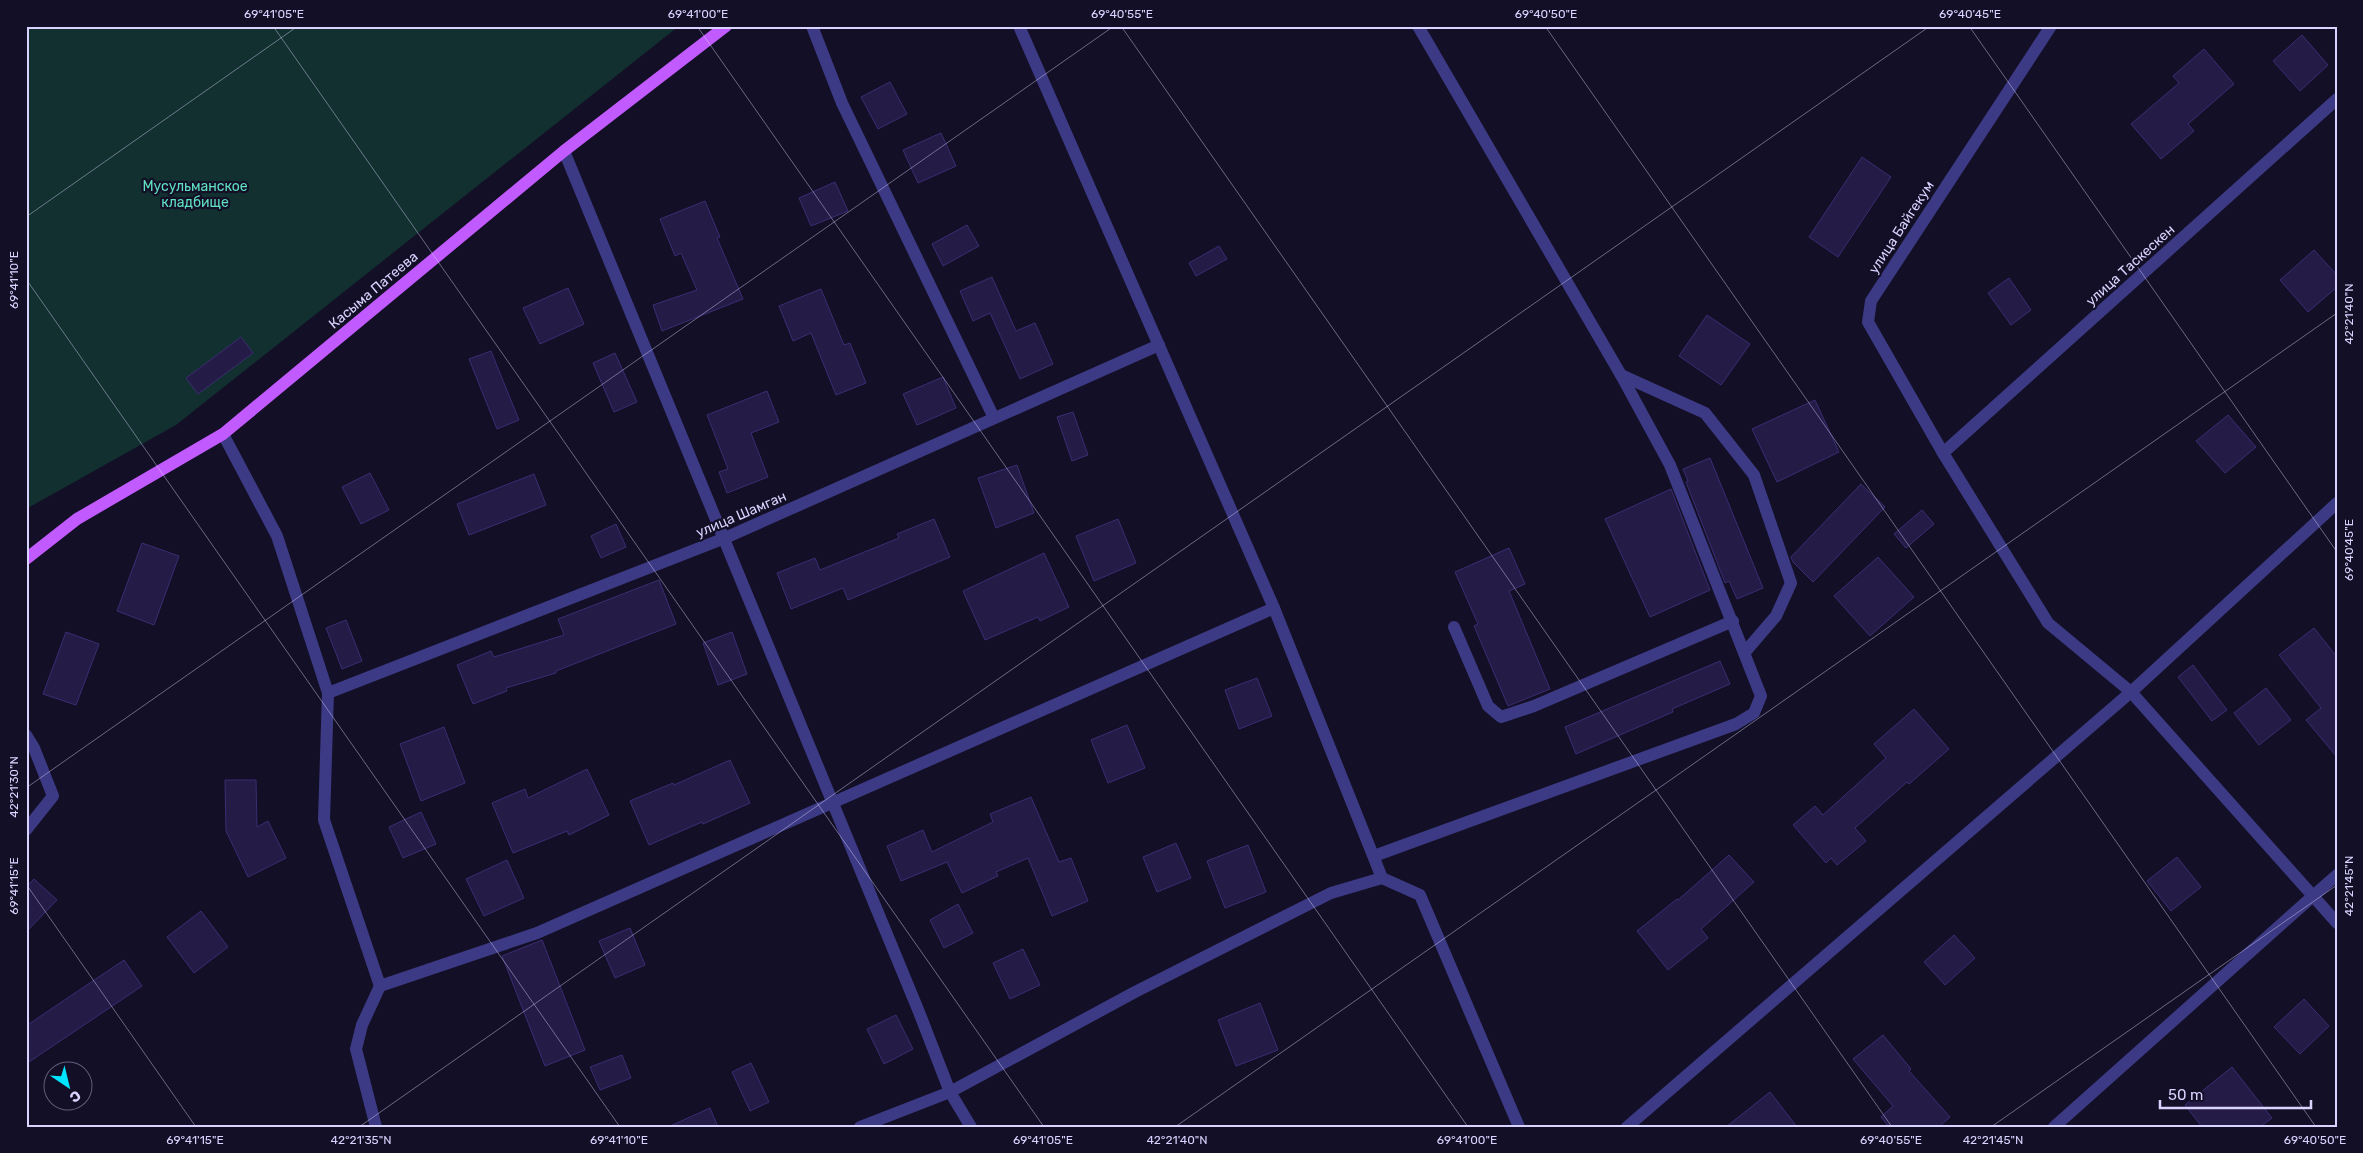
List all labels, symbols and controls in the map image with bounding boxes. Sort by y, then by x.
text: 69°41'05"E [244,7,304,21]
text: 69°41'00"E [668,7,728,21]
text: 69°40'55"E [1091,7,1153,21]
text: 69°40'50"E [1515,7,1577,21]
text: 69°40'45"E [1939,7,2001,21]
park label: Мусульманское кладбище [142,178,248,211]
street label: улица Байгекум [1865,178,1938,277]
street label: улица Таскескен [2082,221,2178,310]
street label: Касыма Патеева [325,248,421,333]
text: 69°41'10"E [7,251,21,309]
text: 42°21'40"N [2342,283,2356,345]
street label: улица Шамган [693,488,789,541]
text: 69°40'45"E [2342,519,2356,581]
text: 42°21'30"N [7,756,21,818]
text: 42°21'45"N [2342,856,2356,916]
text: 69°41'15"E [7,857,21,915]
north arrow [42,1060,92,1110]
scale bar [2160,1078,2312,1110]
text: С [66,1086,84,1106]
text: 50 m [2168,1086,2203,1104]
text: 69°41'15"E [166,1133,224,1147]
text: 42°21'35"N [330,1133,392,1147]
text: 69°41'10"E [590,1133,648,1147]
text: 69°41'05"E [1013,1133,1073,1147]
text: 42°21'40"N [1146,1133,1208,1147]
text: 69°41'00"E [1437,1133,1497,1147]
text: 69°40'55"E [1860,1133,1922,1147]
text: 42°21'45"N [1963,1133,2023,1147]
text: 69°40'50"E [2284,1133,2346,1147]

